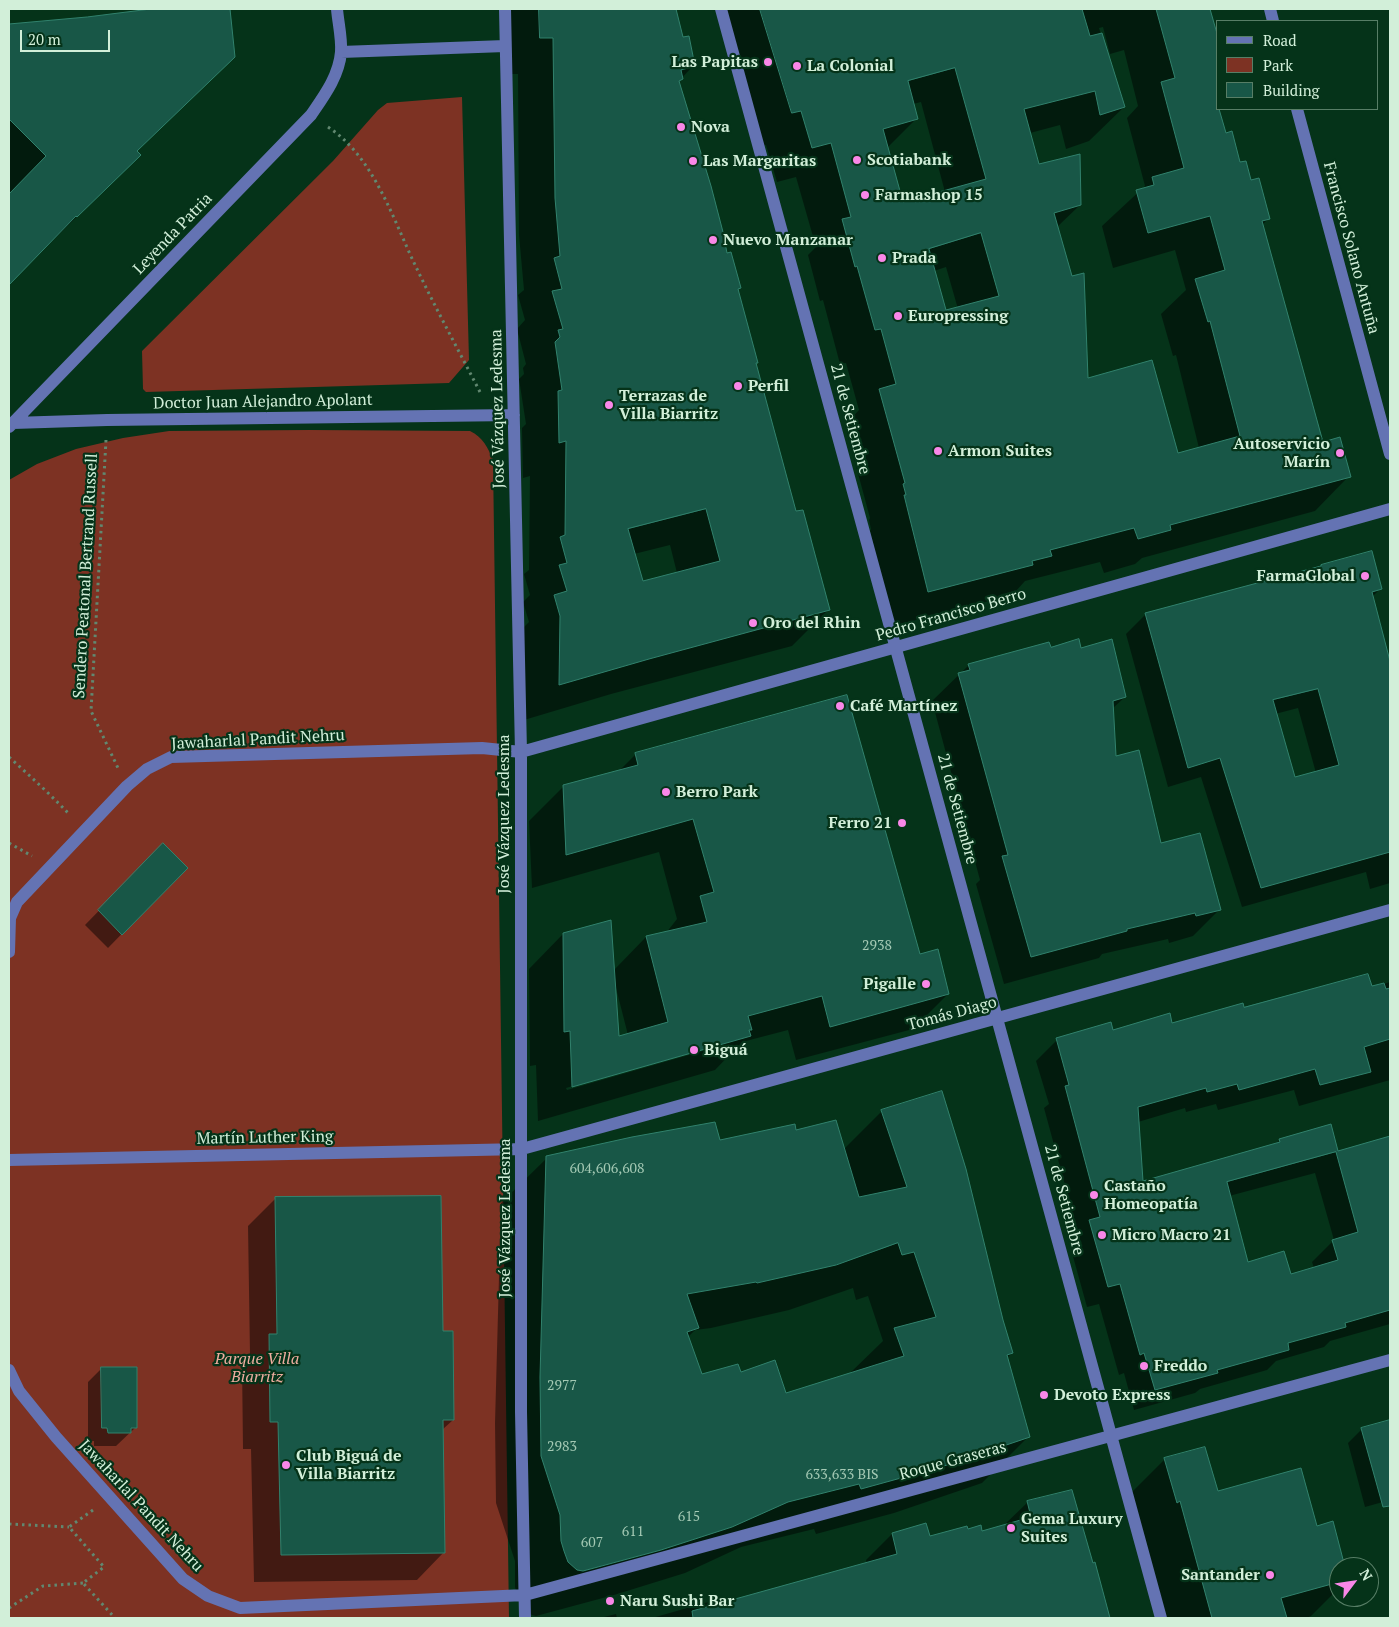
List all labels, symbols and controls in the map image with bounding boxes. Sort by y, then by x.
scale bar [22,20,112,52]
legend [1216,20,1379,110]
text: 20 m [28,29,61,49]
text: Road [1263,30,1296,50]
place label: Las Papitas [672,52,758,72]
text: Park [1263,55,1293,75]
marker: Las Papitas [762,56,774,68]
place label: La Colonial [807,56,894,76]
marker: La Colonial [791,60,803,72]
text: Building [1263,80,1320,100]
place label: Nova [691,117,730,137]
marker: Nova [675,121,687,133]
place label: Scotiabank [867,150,951,170]
place label: Las Margaritas [703,151,816,171]
marker: Scotiabank [851,154,863,166]
marker: Las Margaritas [687,155,699,167]
street label: Francisco Solano Antuña [1319,160,1383,336]
place label: Farmashop 15 [875,185,983,205]
street label: Leyenda Patria [130,189,216,279]
marker: Farmashop 15 [859,189,871,201]
place label: Nuevo Manzanar [723,230,853,250]
marker: Nuevo Manzanar [707,234,719,246]
place label: Prada [892,248,936,268]
marker: Prada [876,252,888,264]
place label: Europressing [908,306,1008,326]
marker: Europressing [892,310,904,322]
street label: José Vázquez Ledesma [487,329,509,489]
street label: 21 de Setiembre [826,362,874,476]
place label: Perfil [748,376,789,396]
marker: Perfil [732,380,744,392]
place label: Terrazas de Villa Biarritz [619,386,718,424]
street label: Doctor Juan Alejandro Apolant [153,390,373,414]
marker: Terrazas de Villa Biarritz [603,399,615,411]
place label: Autoservicio Marín [1233,434,1330,472]
place label: Armon Suites [948,441,1052,461]
marker: Armon Suites [932,445,944,457]
marker: Autoservicio Marín [1334,447,1346,459]
street label: Sendero Peatonal Bertrand Russell [70,453,102,699]
place label: FarmaGlobal [1257,566,1355,586]
marker: FarmaGlobal [1359,570,1371,582]
street label: Pedro Francisco Berro [874,584,1028,646]
place label: Oro del Rhin [763,613,861,633]
marker: Oro del Rhin [747,617,759,629]
place label: Café Martínez [850,696,957,716]
marker: Café Martínez [834,700,846,712]
street label: Jawaharlal Pandit Nehru [171,726,345,754]
street label: José Vázquez Ledesma [494,734,514,894]
street label: 21 de Setiembre [933,752,981,866]
place label: Berro Park [676,782,758,802]
marker: Berro Park [660,786,672,798]
place label: Ferro 21 [829,813,892,833]
marker: Ferro 21 [896,817,908,829]
house number: 2938 [862,938,892,954]
place label: Pigalle [863,974,916,994]
marker: Pigalle [920,978,932,990]
street label: Tomás Diago [905,993,999,1035]
place label: Biguá [704,1040,748,1060]
marker: Biguá [688,1044,700,1056]
street label: Martín Luther King [196,1127,334,1149]
street label: José Vázquez Ledesma [495,1138,515,1298]
street label: 21 de Setiembre [1040,1143,1088,1257]
house number: 604,606,608 [569,1161,645,1177]
place label: Castaño Homeopatía [1104,1176,1198,1214]
marker: Castaño Homeopatía [1088,1189,1100,1201]
place label: Micro Macro 21 [1112,1225,1231,1245]
marker: Micro Macro 21 [1096,1229,1108,1241]
park label: Parque Villa Biarritz [215,1349,299,1387]
place label: Freddo [1154,1356,1207,1376]
marker: Freddo [1138,1360,1150,1372]
house number: 2977 [547,1378,577,1394]
place label: Devoto Express [1054,1385,1170,1405]
marker: Devoto Express [1038,1389,1050,1401]
street label: Jawaharlal Pandit Nehru [75,1436,207,1576]
street label: Roque Graseras [897,1437,1009,1485]
house number: 2983 [547,1439,577,1455]
place label: Club Biguá de Villa Biarritz [296,1446,402,1484]
marker: Club Biguá de Villa Biarritz [280,1459,292,1471]
house number: 633,633 BIS [805,1467,879,1483]
house number: 615 [678,1509,700,1525]
place label: Gema Luxury Suites [1021,1509,1123,1547]
marker: Gema Luxury Suites [1005,1522,1017,1534]
house number: 611 [622,1524,644,1540]
house number: 607 [581,1535,603,1551]
north arrow [1329,1557,1379,1607]
place label: Santander [1181,1565,1260,1585]
text: N [1356,1565,1377,1584]
marker: Santander [1264,1569,1276,1581]
place label: Naru Sushi Bar [620,1591,734,1611]
marker: Naru Sushi Bar [604,1595,616,1607]

